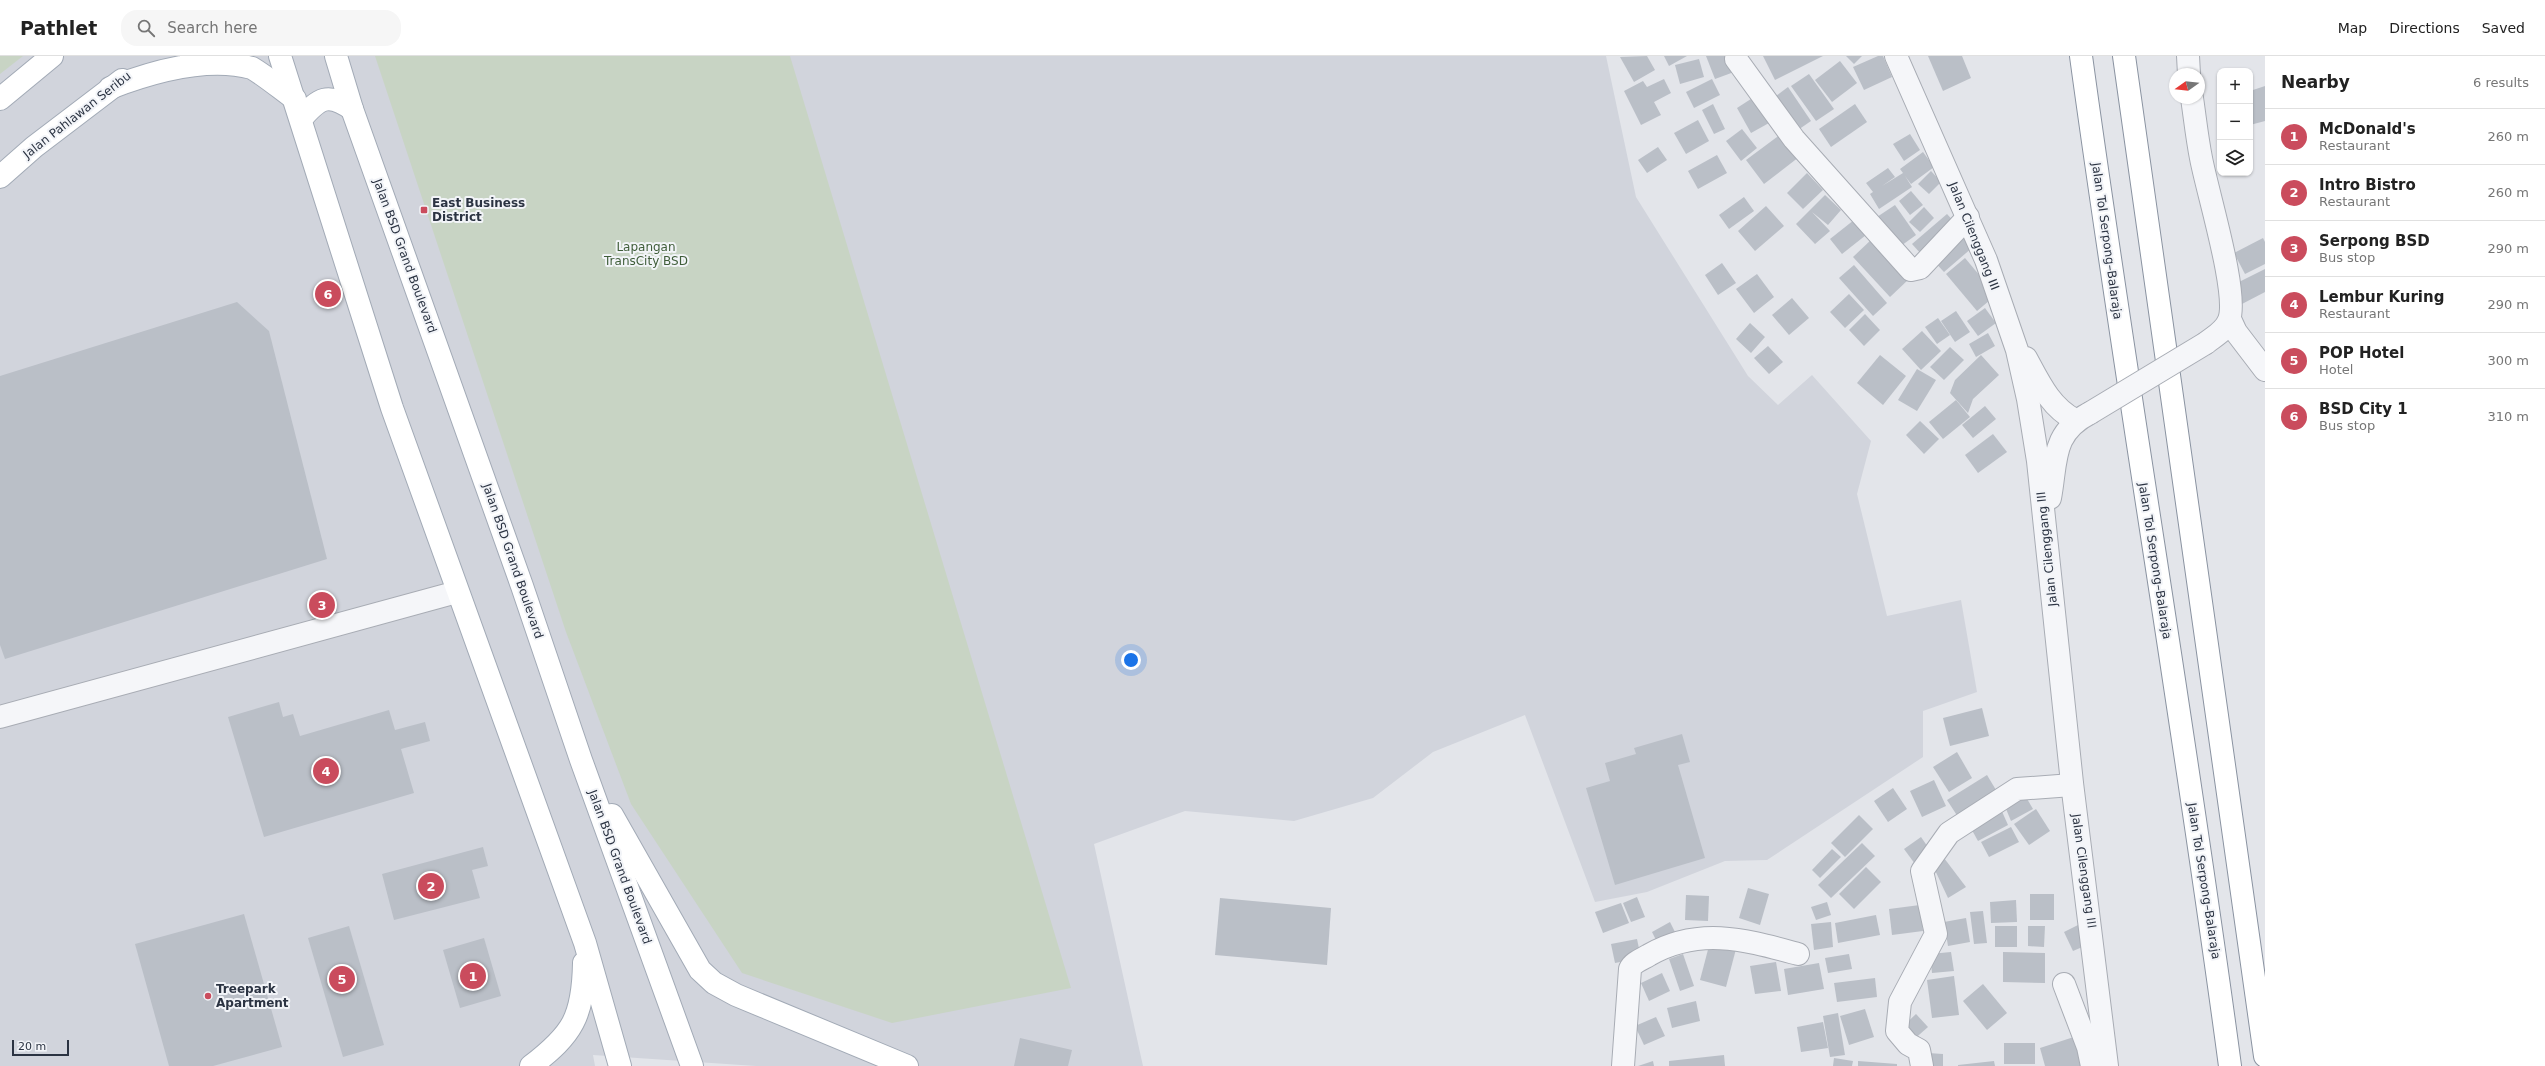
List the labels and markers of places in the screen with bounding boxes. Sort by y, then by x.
place label: East Business District [432,196,525,224]
marker: East Business District [419,205,429,215]
pin: 6 [315,279,341,309]
pin: 3 [309,590,335,620]
pin: 4 [313,756,339,786]
pin: 2 [418,871,444,901]
pin: 1 [460,961,486,991]
pin: 5 [329,964,355,994]
place label: Treepark Apartment [216,982,289,1010]
marker: Treepark Apartment [203,991,213,1001]

